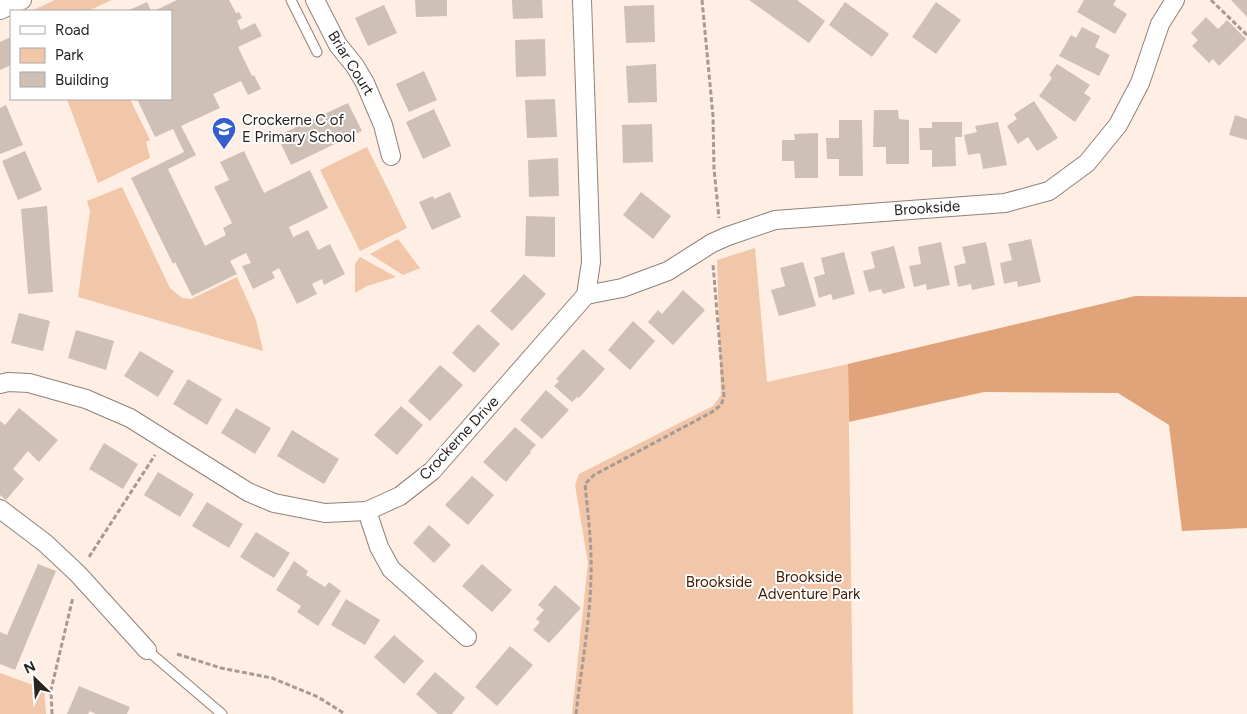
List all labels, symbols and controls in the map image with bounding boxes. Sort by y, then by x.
legend [10,10,172,100]
text: Road [55,21,90,39]
street label: Briar Court [324,27,378,99]
text: Park [55,46,84,64]
text: Building [55,71,109,89]
place label: Crockerne C of E Primary School [242,111,355,146]
school or university icon: Crockerne C of E Primary School [211,116,237,150]
street label: Brookside [893,197,961,219]
street label: Crockerne Drive [416,392,502,484]
park label: Brookside Adventure Park [758,568,861,603]
park label: Brookside [686,573,752,591]
north arrow [10,654,60,704]
text: N [21,658,38,678]

